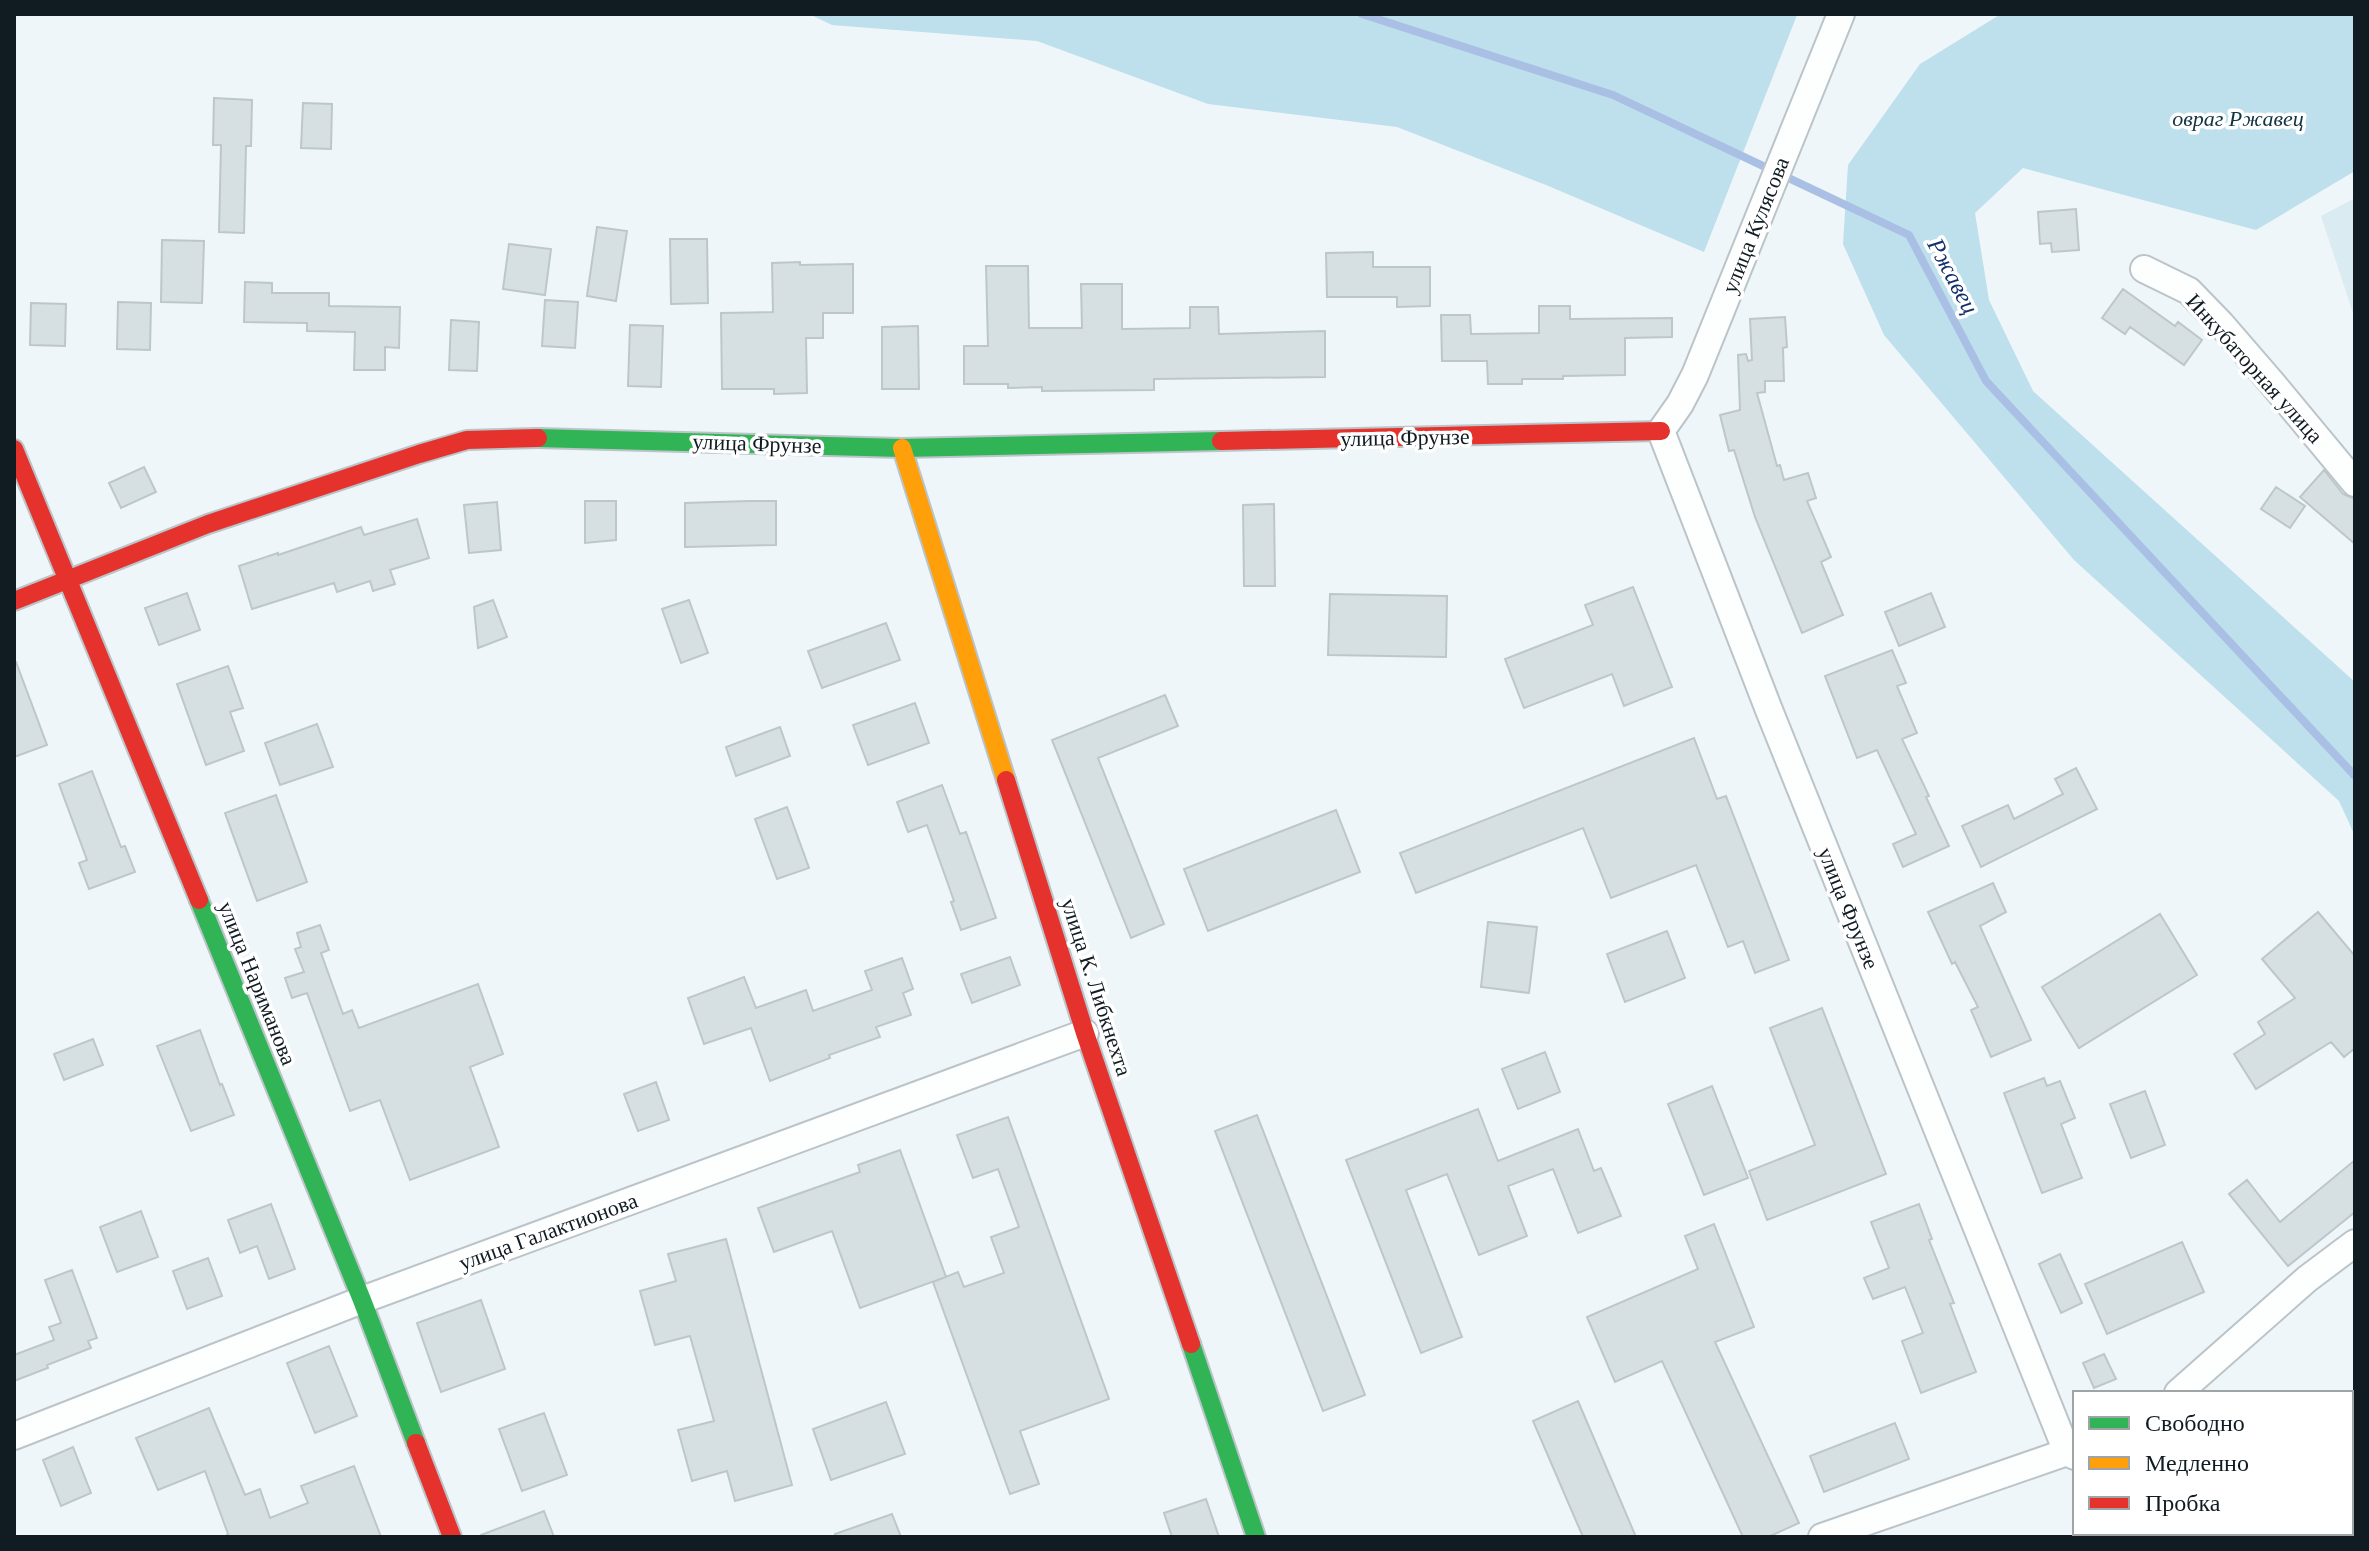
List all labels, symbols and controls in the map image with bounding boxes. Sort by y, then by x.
park label: овраг Ржавец [2172,106,2304,131]
street label: улица Кулясова [1717,153,1794,297]
water label: Ржавец [1922,233,1984,318]
street label: Инкубаторная улица [2181,289,2328,448]
street label: улица Фрунзе [1340,424,1470,451]
street label: улица Фрунзе [692,429,822,458]
street label: улица Фрунзе [1813,844,1884,973]
street label: улица К. Либкнехта [1056,895,1137,1079]
street label: улица Нариманова [213,898,302,1069]
street label: улица Галактионова [456,1187,641,1275]
legend [2073,1391,2353,1535]
text: Свободно [2145,1410,2245,1436]
text: Медленно [2145,1450,2249,1476]
text: Пробка [2145,1490,2221,1516]

